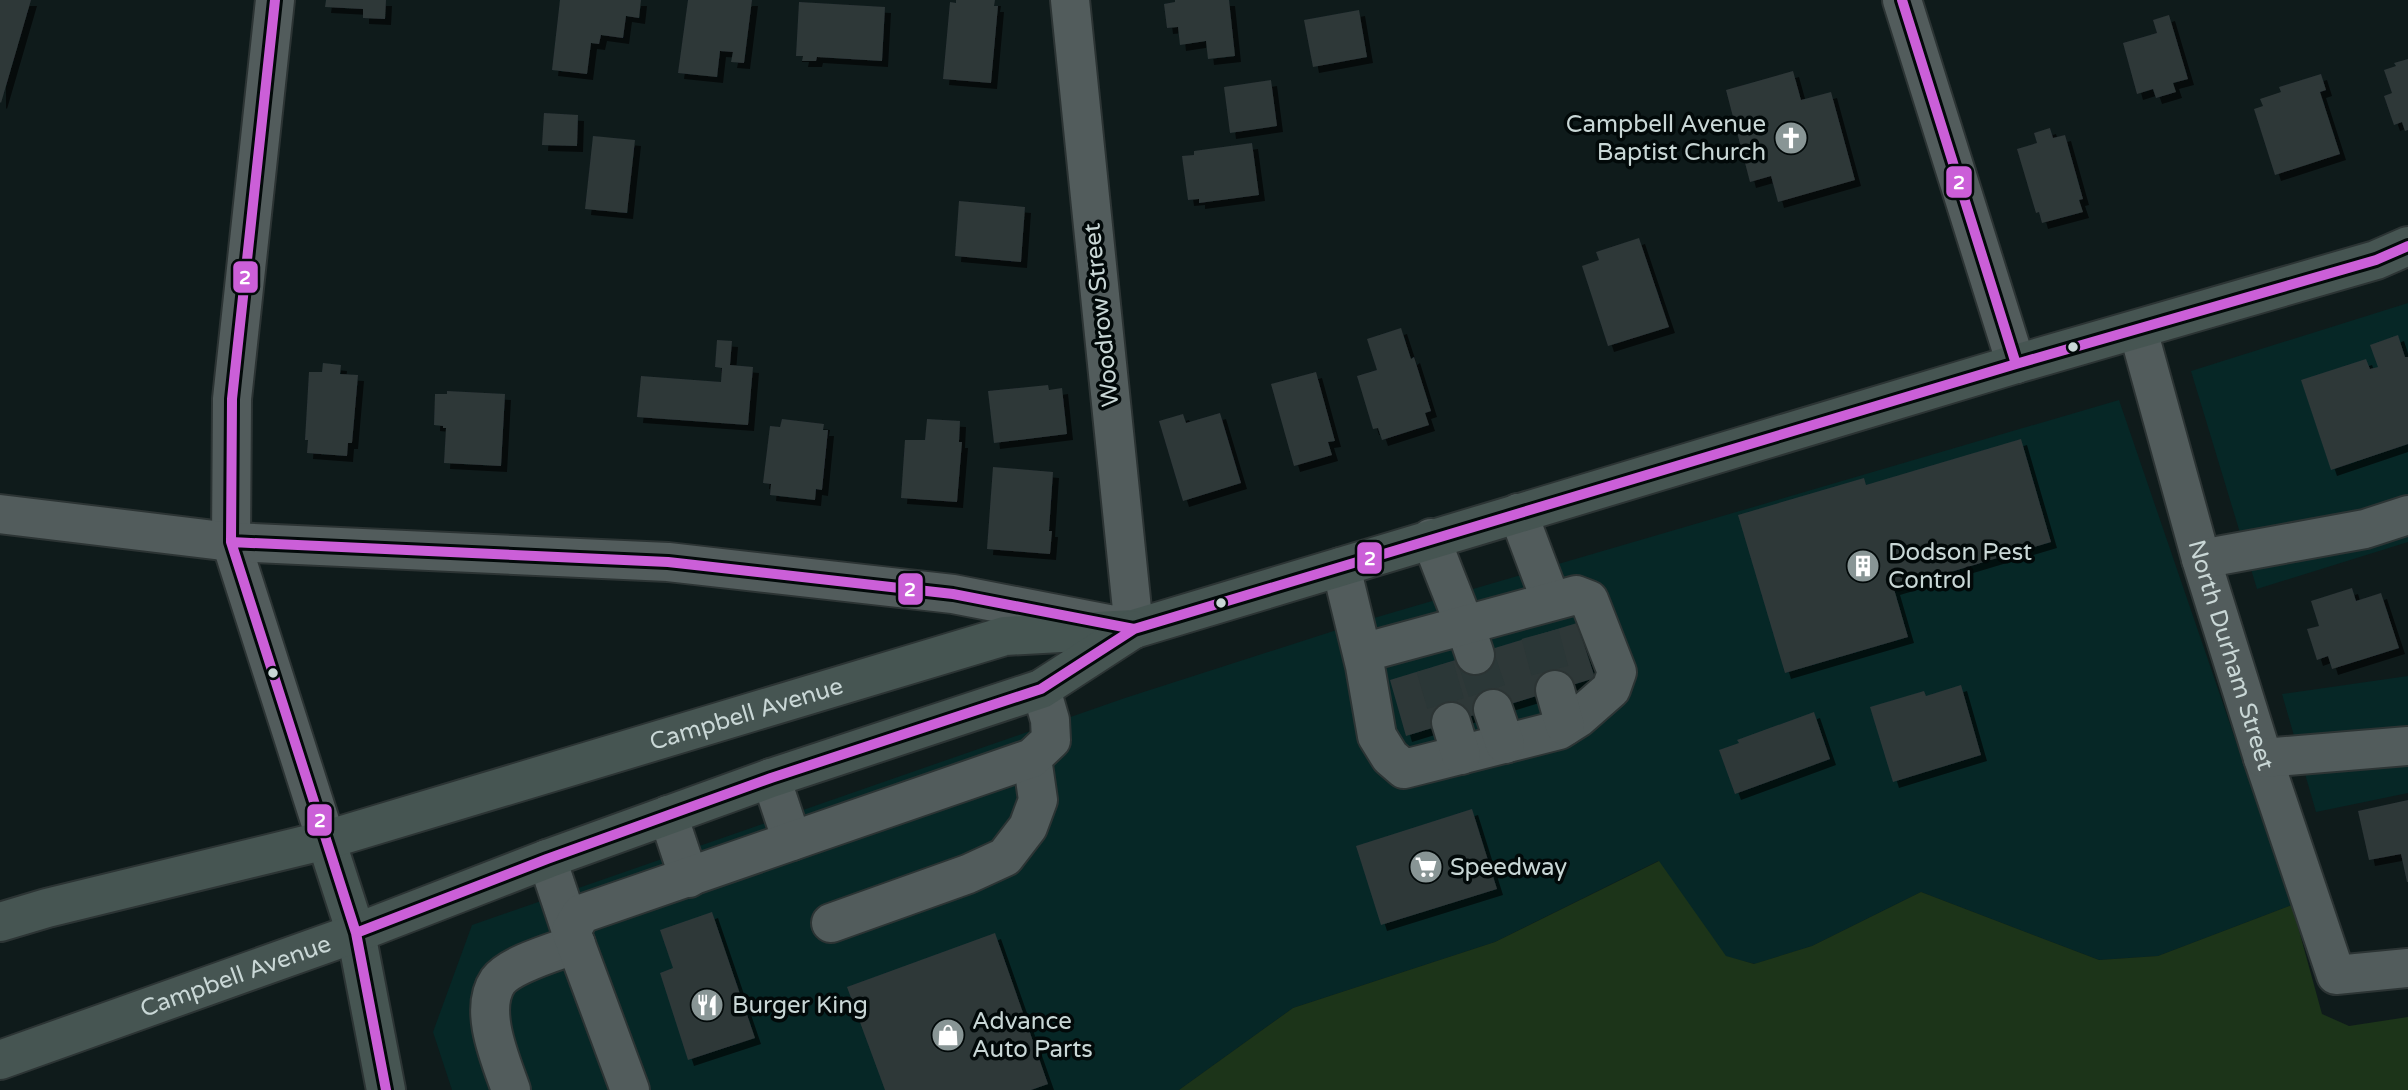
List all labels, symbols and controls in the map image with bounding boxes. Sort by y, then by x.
place label: Campbell Avenue Baptist Church [1566,110,1766,167]
church icon: Campbell Avenue Baptist Church [1772,119,1810,157]
line badge: 2 [1945,165,1973,199]
text: 2 [1953,172,1965,194]
street label: Woodrow Street [1077,222,1126,408]
line badge: 2 [232,260,259,294]
text: 2 [239,267,251,289]
unlabelled marker [2066,340,2080,354]
street label: North Durham Street [2181,537,2280,774]
place label: Dodson Pest Control [1888,538,2032,595]
line badge: 2 [1356,541,1383,575]
building icon: Dodson Pest Control [1844,547,1882,585]
text: 2 [1364,548,1376,570]
line badge: 2 [897,572,924,606]
text: 2 [904,579,916,601]
unlabelled marker [1214,596,1228,610]
unlabelled marker [266,666,280,680]
street label: Campbell Avenue [646,672,846,757]
line badge: 2 [306,803,333,837]
text: 2 [314,810,326,832]
supermarket icon: Speedway [1407,848,1445,886]
place label: Speedway [1450,853,1567,882]
street label: Campbell Avenue [136,929,335,1024]
restaurant icon: Burger King [688,986,726,1024]
place label: Burger King [732,991,868,1020]
place label: Advance Auto Parts [972,1007,1093,1064]
shop icon: Advance Auto Parts [929,1016,967,1054]

